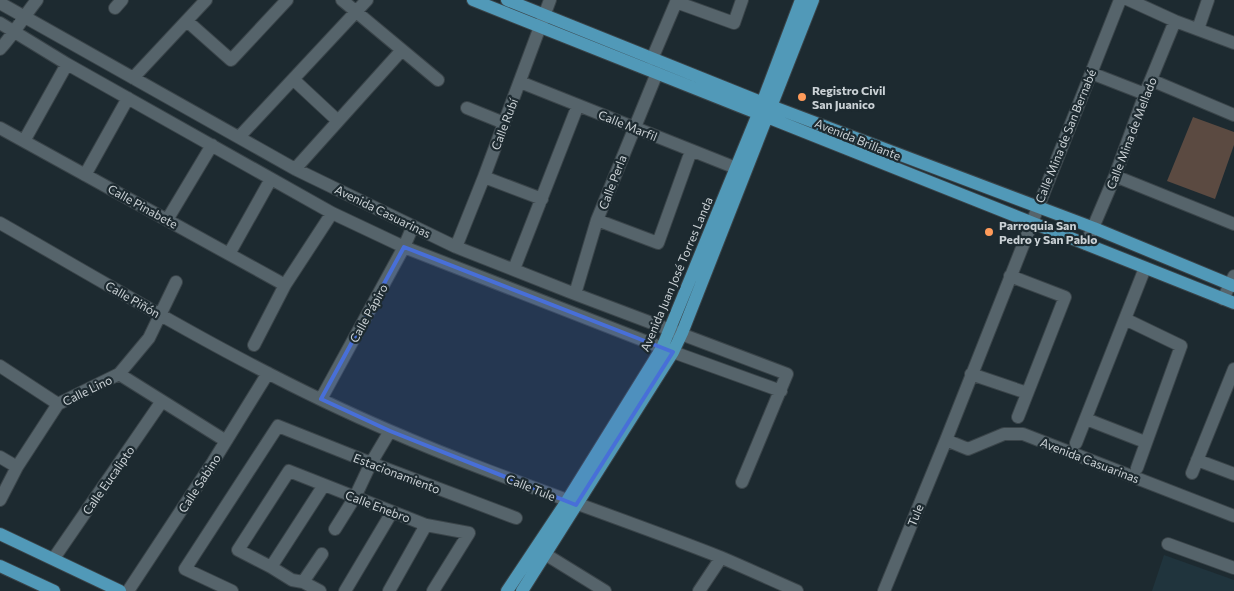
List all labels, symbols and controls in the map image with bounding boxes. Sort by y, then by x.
street label: Calle Mina de San Bernabé [1032,67,1098,205]
street label: Calle Mina de Mellado [1103,75,1159,191]
place label: Registro Civil San Juanico [812,83,886,112]
marker: Registro Civil San Juanico [796,91,808,103]
street label: Calle Rubí [488,95,521,152]
street label: Calle Marfil [596,107,660,143]
street label: Avenida Brillante [813,115,903,163]
street label: Calle Perla [595,153,629,211]
street label: Calle Pinabete [106,181,180,231]
street label: Avenida Casuarinas [333,182,433,240]
street label: Avenida Juan José Torres Landa [637,195,716,354]
place label: Parroquia San Pedro y San Pablo [999,218,1098,246]
marker: Parroquia San Pedro y San Pablo [983,226,995,238]
street label: Calle Piñón [103,278,163,320]
street label: Calle Pápiro [346,281,390,345]
street label: Calle Lino [60,372,114,408]
street label: Avenida Casuarinas [1038,435,1142,485]
street label: Calle Eucalipto [79,443,137,517]
street label: Estacionamiento [352,450,442,496]
street label: Calle Sabino [175,451,223,515]
street label: Calle Tule [504,471,558,503]
street label: Calle Enebro [344,487,412,525]
street label: Tule [904,502,926,528]

